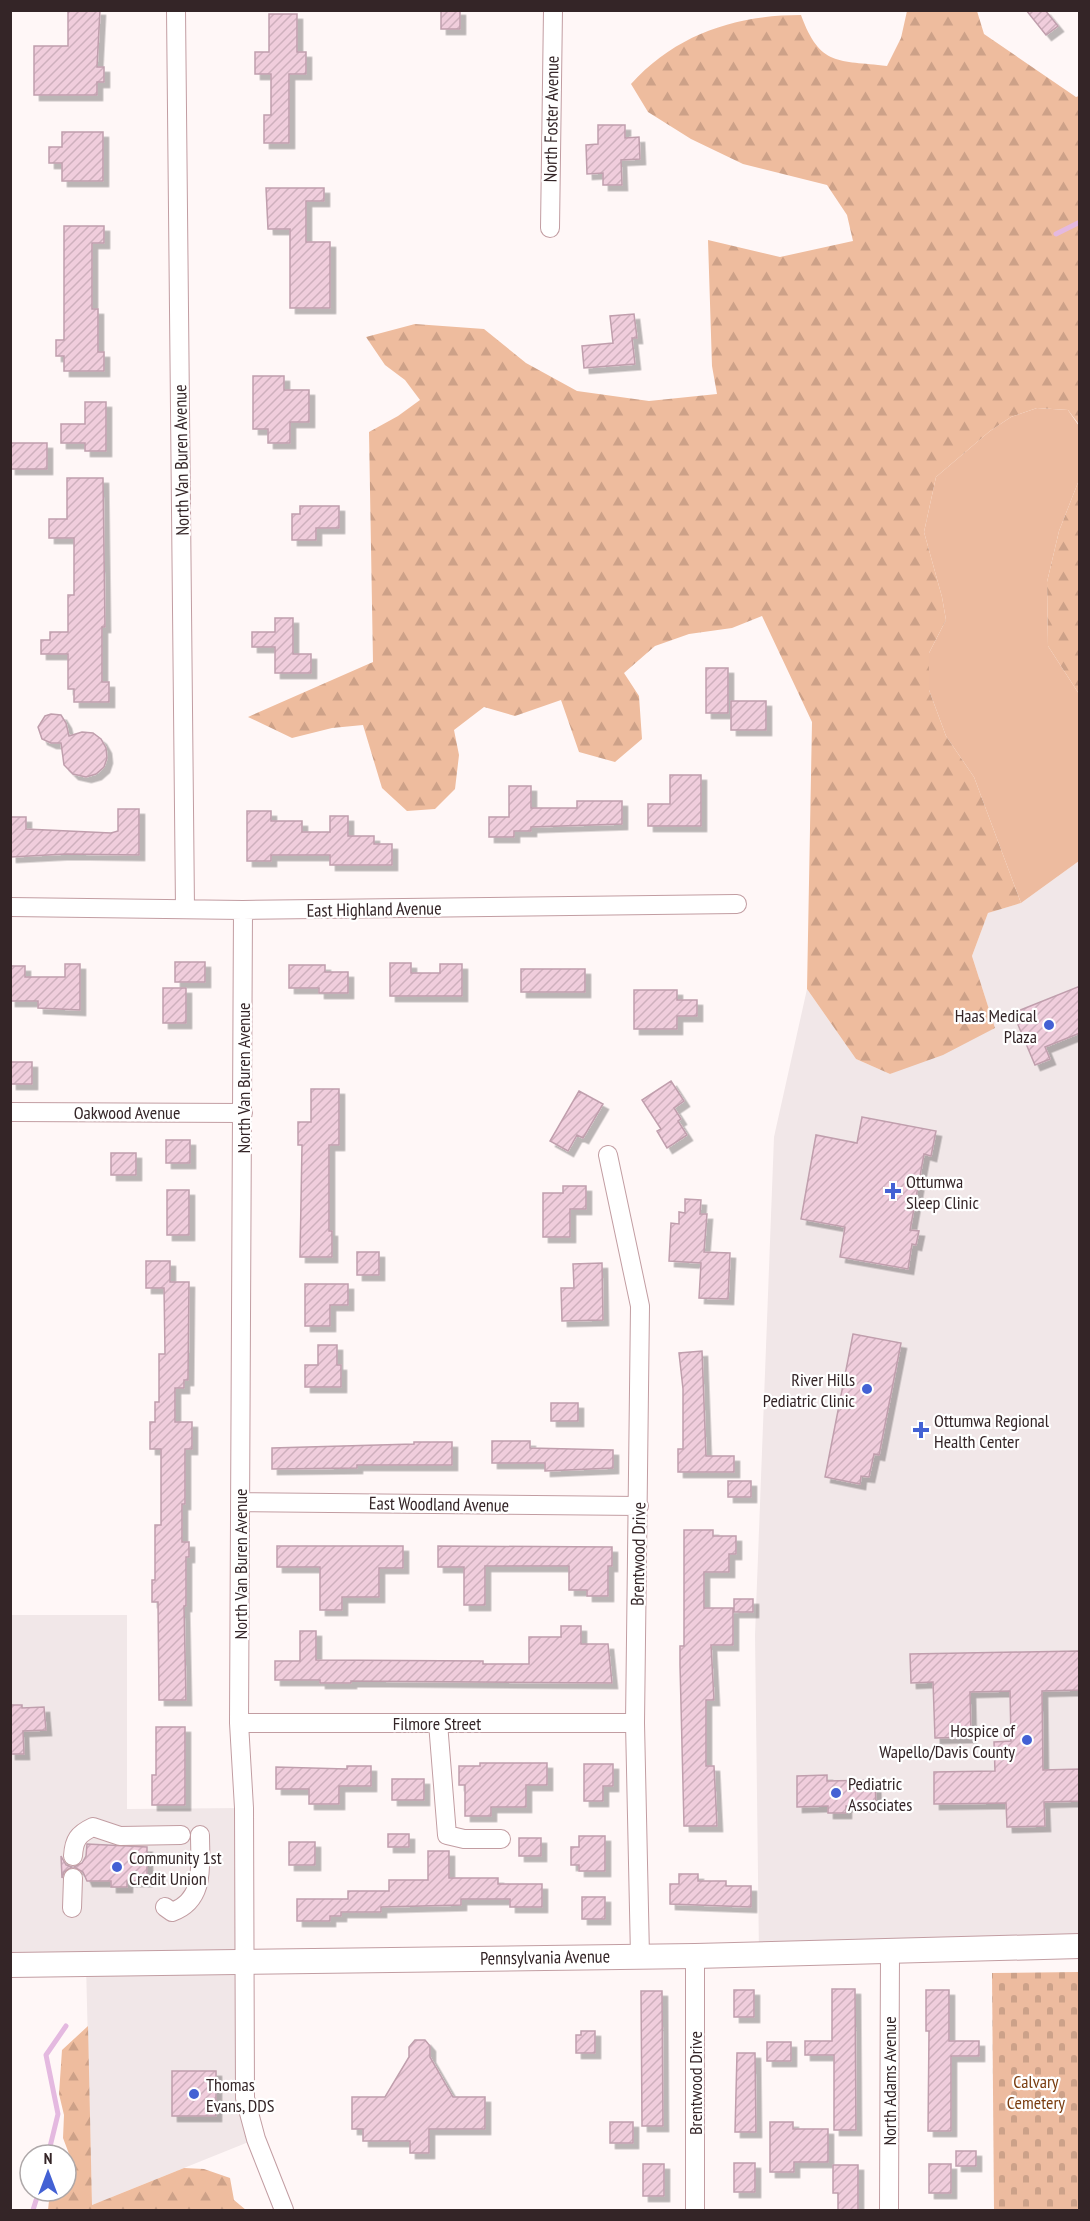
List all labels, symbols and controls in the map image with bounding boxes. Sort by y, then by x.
street label: North Foster Avenue [538,55,564,183]
street label: North Van Buren Avenue [168,384,194,536]
street label: East Highland Avenue [306,896,442,922]
street label: North Van Buren Avenue [232,1002,255,1154]
place label: Haas Medical Plaza [955,1004,1038,1048]
marker: Haas Medical Plaza [1042,1018,1056,1032]
street label: Oakwood Avenue [74,1101,180,1124]
place label: Ottumwa Sleep Clinic [906,1170,979,1214]
marker: Ottumwa Sleep Clinic [884,1182,902,1200]
place label: River Hills Pediatric Clinic [763,1368,856,1412]
marker: River Hills Pediatric Clinic [860,1382,874,1396]
place label: Ottumwa Regional Health Center [934,1409,1050,1453]
marker: Ottumwa Regional Health Center [912,1421,930,1439]
street label: North Van Buren Avenue [229,1488,252,1640]
street label: East Woodland Avenue [369,1491,509,1517]
street label: Brentwood Drive [626,1502,650,1606]
street label: Filmore Street [393,1712,481,1735]
place label: Hospice of Wapello/Davis County [879,1719,1016,1763]
marker: Hospice of Wapello/Davis County [1020,1733,1034,1747]
place label: Pediatric Associates [848,1772,912,1816]
marker: Pediatric Associates [829,1786,843,1800]
place label: Community 1st Credit Union [129,1846,222,1890]
marker: Community 1st Credit Union [110,1860,124,1874]
street label: Pennsylvania Avenue [480,1944,610,1970]
street label: North Adams Avenue [878,2016,901,2146]
street label: Brentwood Drive [684,2031,707,2135]
park label: Calvary Cemetery [1007,2070,1065,2114]
place label: Thomas Evans, DDS [206,2073,275,2117]
marker: Thomas Evans, DDS [187,2087,201,2101]
north arrow [18,2143,78,2203]
text: N [44,2148,52,2168]

